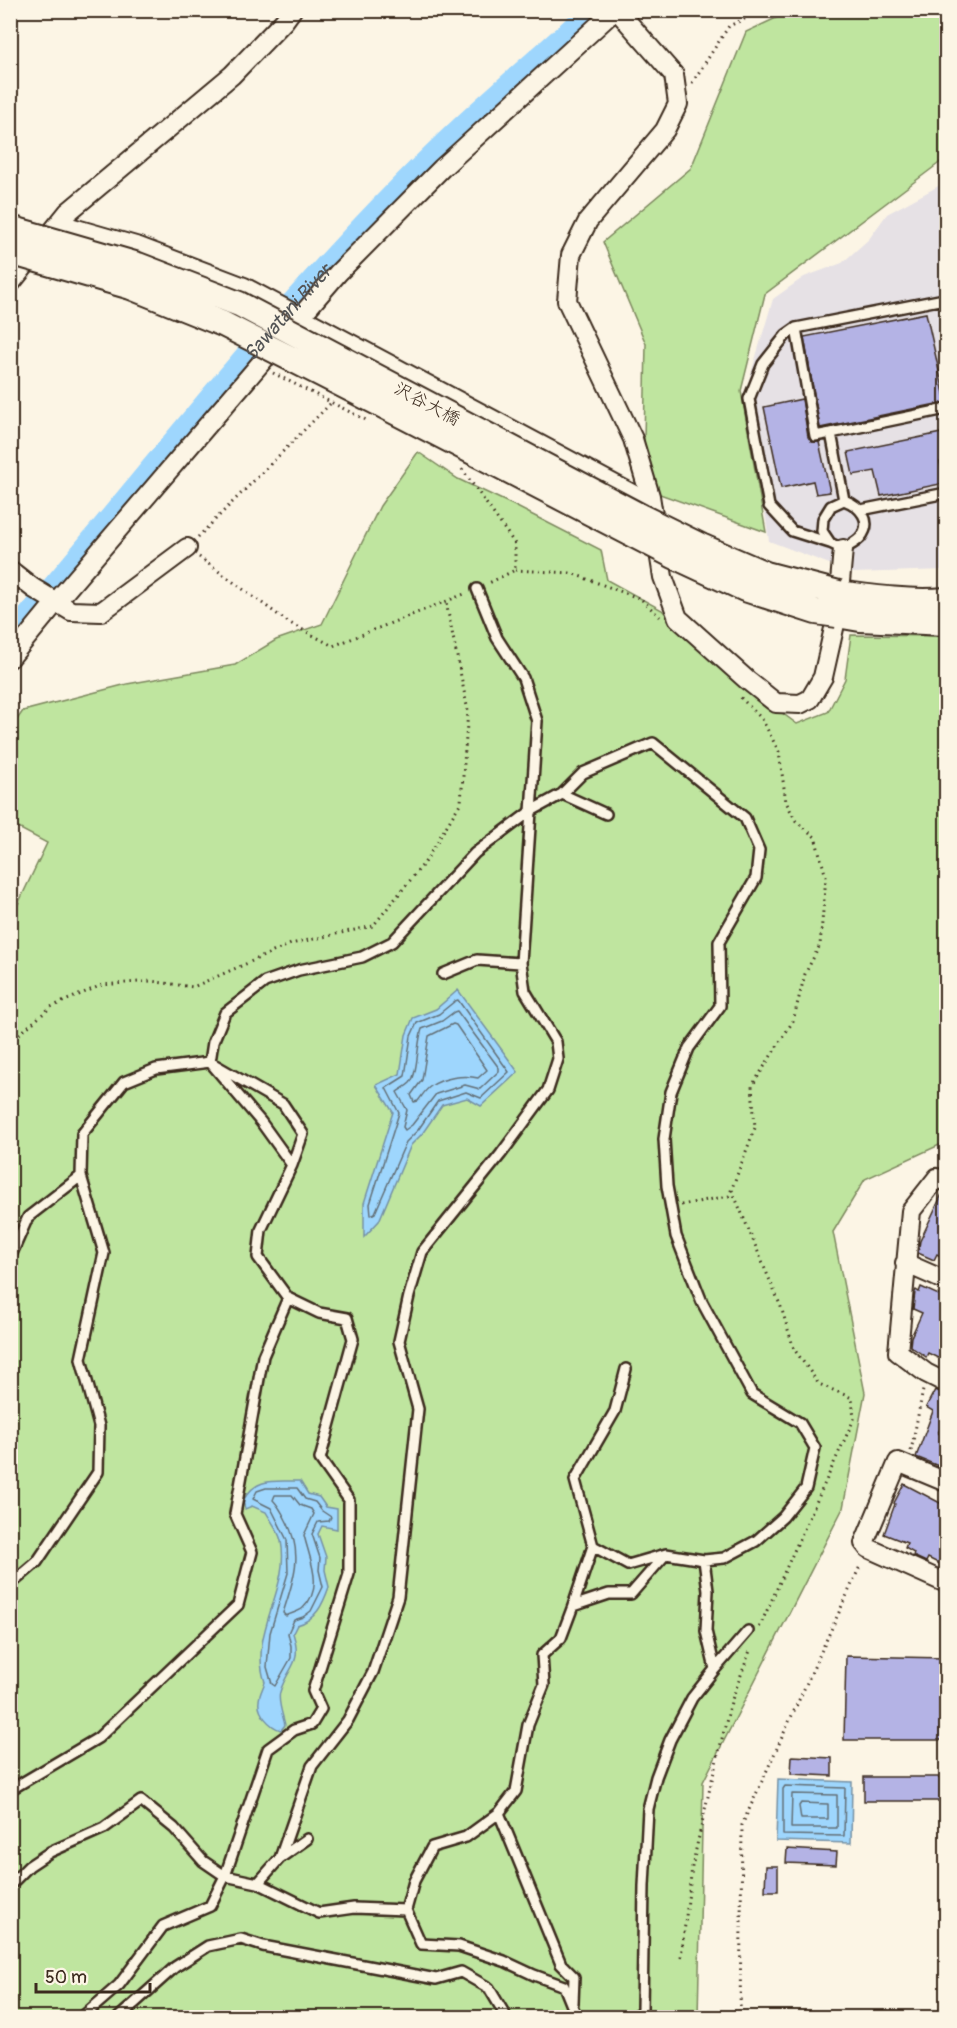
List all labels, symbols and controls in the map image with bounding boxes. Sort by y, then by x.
water label: Sawatani River [238,257,339,366]
street label: 沢谷大橋 [390,377,464,431]
scale bar [36,1956,150,1994]
text: 50 m [45,1966,87,1989]

